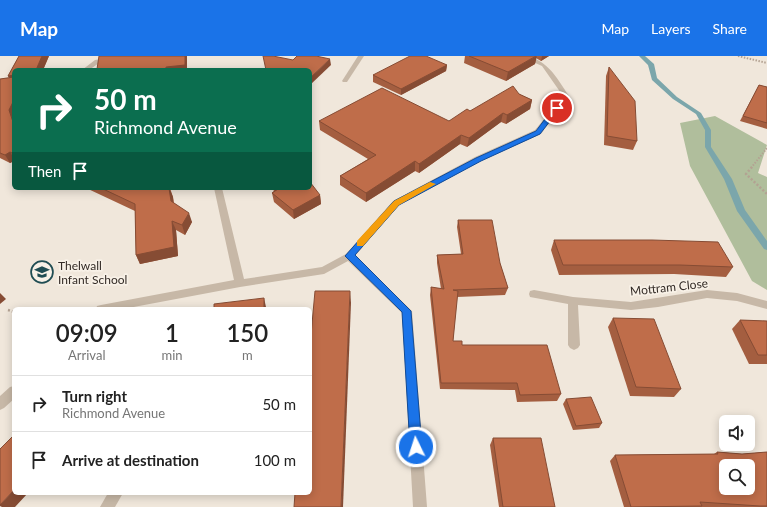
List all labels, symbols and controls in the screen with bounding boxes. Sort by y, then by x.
text: Map [20,17,58,40]
text: Map [601,20,629,37]
text: Layers [651,20,691,37]
text: Share [713,20,747,37]
text: 50 m [94,82,157,116]
icon: right [28,84,80,136]
pin [540,91,574,125]
icon: arrive [546,97,568,119]
text: Richmond Avenue [94,116,237,138]
icon: arrive [69,160,91,182]
text: Then [28,162,61,180]
place label: Thelwall Infant School [58,258,127,287]
school or university icon: Thelwall Infant School [29,259,55,285]
street label: Mottram Close [629,275,709,299]
text: 09:09 [56,318,118,347]
text: 1 [165,318,179,347]
text: 150 [226,318,268,347]
text: Arrival [68,347,105,363]
text: min [161,347,183,363]
text: m [242,347,253,363]
text: Turn right [62,387,127,405]
icon: right [28,393,50,415]
text: 50 m [262,395,296,413]
text: Richmond Avenue [62,405,165,421]
map controls [719,415,755,495]
button: sound [719,415,755,451]
position arrow [395,426,437,468]
icon: arrive [28,449,50,471]
text: Arrive at destination [62,451,199,469]
text: 100 m [254,451,296,469]
button: search [719,459,755,495]

